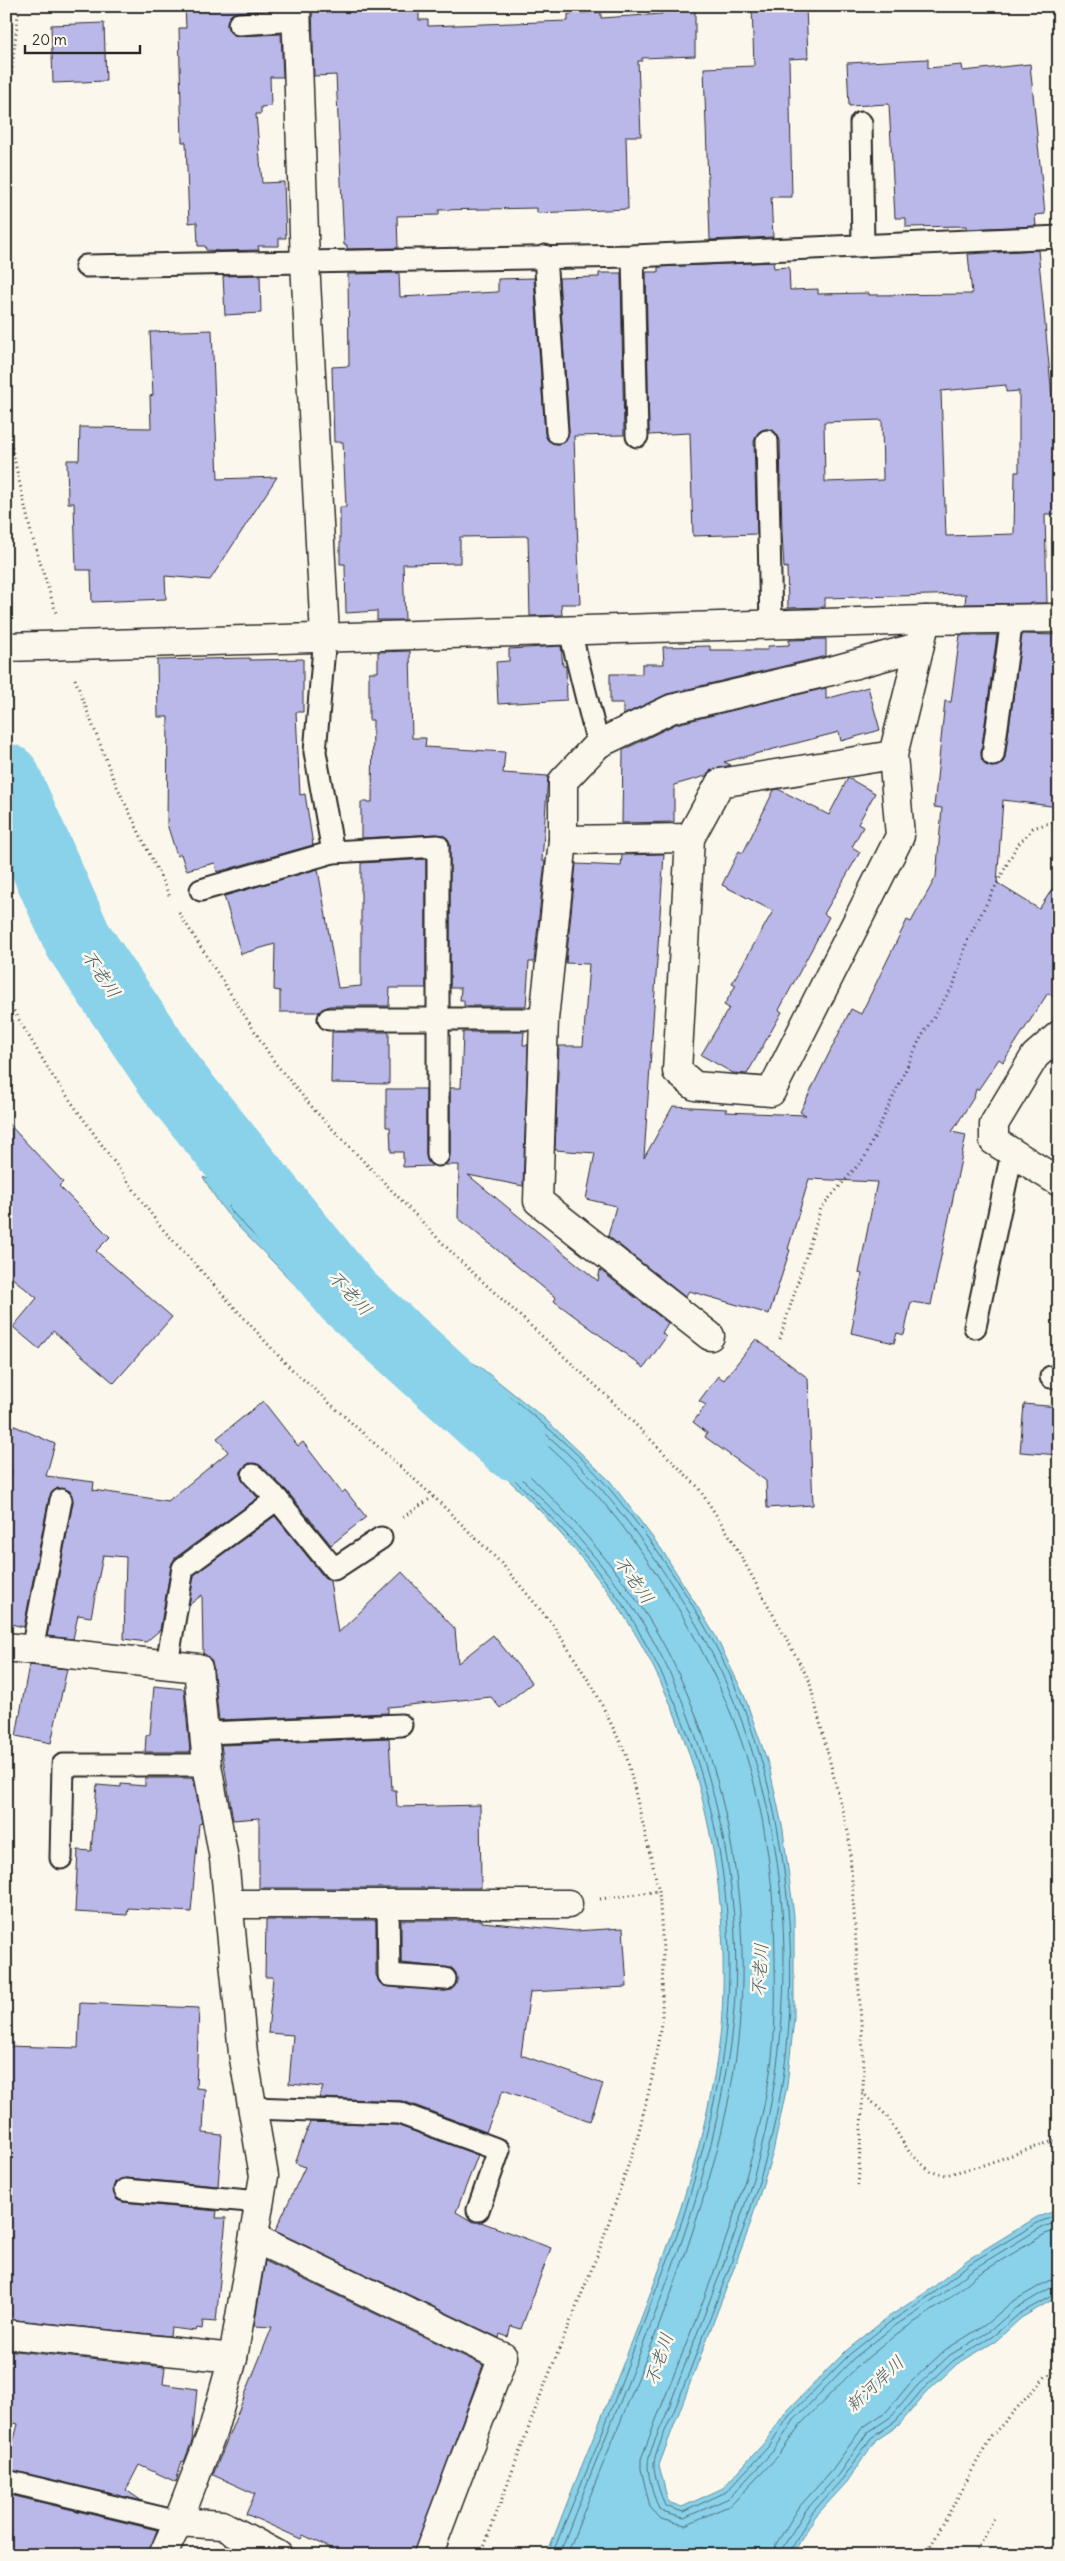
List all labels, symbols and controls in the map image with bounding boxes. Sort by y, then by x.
scale bar [25,22,140,54]
text: 20 m [32,30,67,49]
water label: 不老川 [77,945,126,1003]
water label: 不老川 [324,1265,377,1320]
water label: 不老川 [610,1551,659,1608]
water label: 不老川 [746,1942,773,1998]
water label: 不老川 [639,2330,678,2388]
water label: 新河岸川 [840,2351,909,2417]

